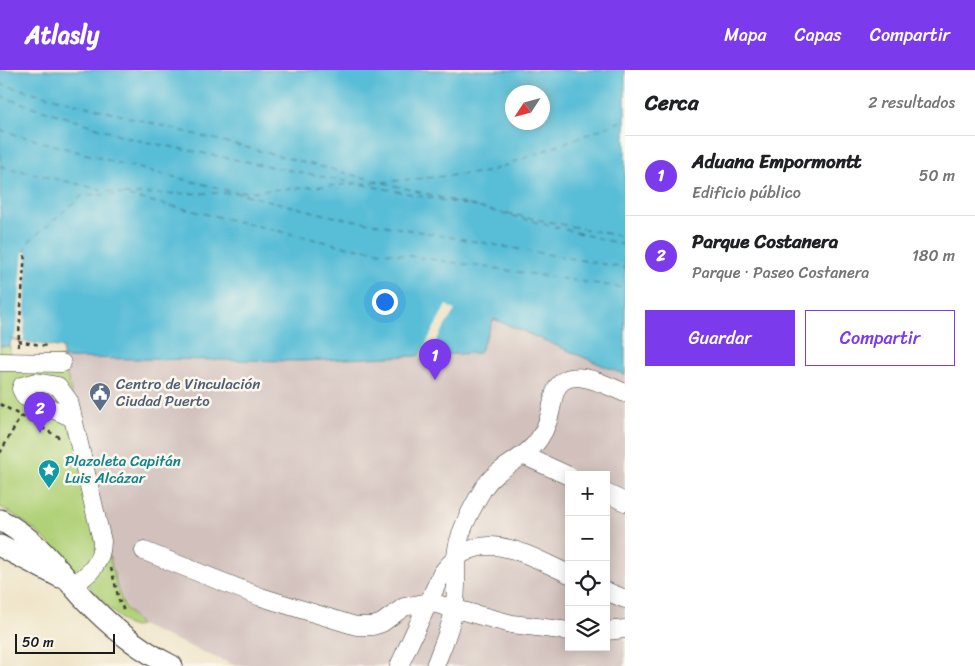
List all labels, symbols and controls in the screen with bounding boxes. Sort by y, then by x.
text: Atlasly [25,14,99,56]
text: Mapa [724,19,767,51]
text: Capas [795,19,842,51]
text: Compartir [870,19,950,51]
text: Cerca [645,84,699,122]
north arrow [505,85,550,130]
text: 2 resultados [868,88,955,117]
text: Aduana Empormontt [692,145,862,178]
text: 1 [658,161,664,190]
text: 50 m [919,161,955,190]
text: Edificio público [692,178,801,207]
text: Parque Costanera [692,225,838,258]
text: 2 [656,241,666,270]
text: 180 m [912,241,955,270]
text: Parque · Paseo Costanera [692,258,869,287]
your location [372,289,398,315]
button: Guardar [645,310,795,366]
button: Compartir [805,310,955,366]
pin: 1 [419,339,451,380]
place label: Centro de Vinculación Ciudad Puerto [116,371,260,414]
public building icon: Centro de Vinculación Ciudad Puerto [88,381,112,412]
pin: 2 [24,392,56,433]
place label: Plazoleta Capitán Luis Alcázar [65,448,181,491]
place icon: Plazoleta Capitán Luis Alcázar [37,458,61,489]
map controls [565,471,610,651]
button: + [565,471,610,516]
button: − [565,516,610,561]
button: locate [565,561,610,606]
button: layers [565,606,610,651]
text: 50 m [22,630,54,655]
scale bar [15,631,115,654]

